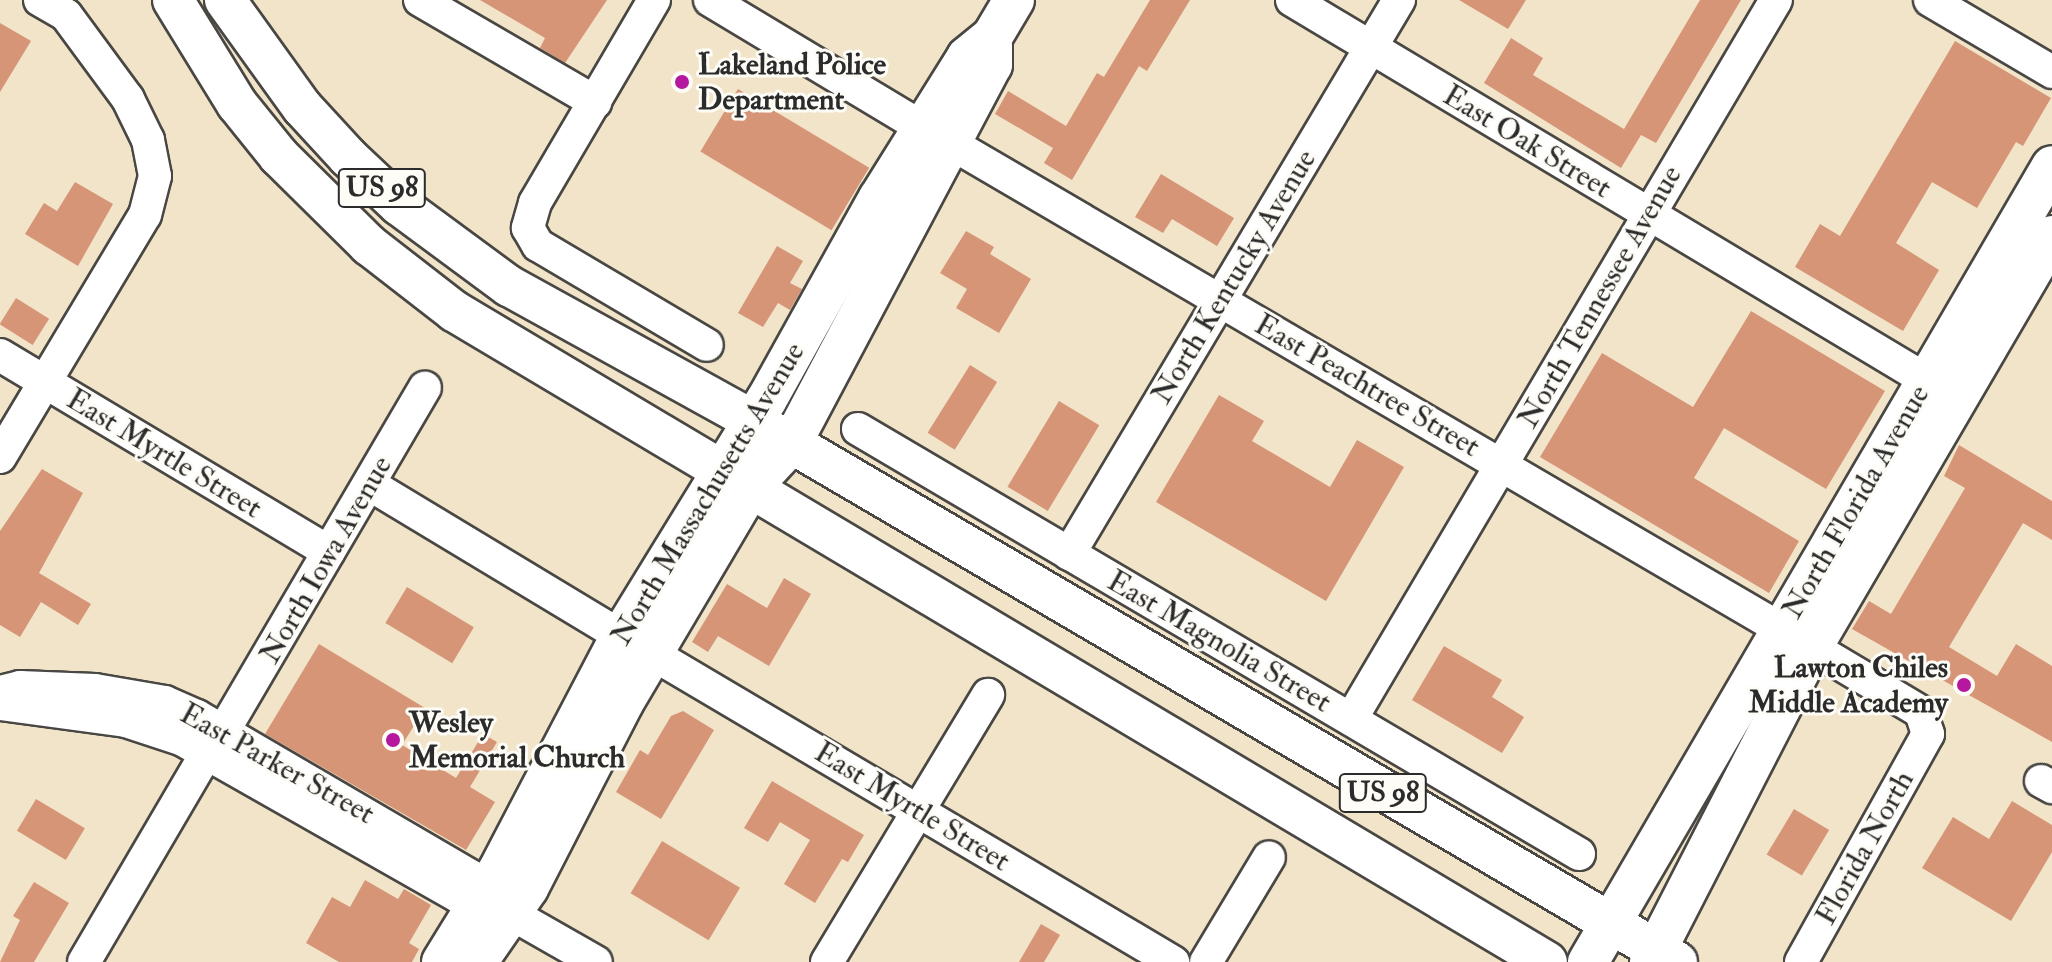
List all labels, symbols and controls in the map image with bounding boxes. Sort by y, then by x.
place label: Lakeland Police Department [698,47,886,118]
marker: Lakeland Police Department [673,73,691,91]
street label: East Oak Street [1436,78,1618,206]
street label: North Kentucky Avenue [1144,143,1324,411]
street label: North Tennessee Avenue [1510,159,1690,435]
road number: US 98 [336,164,428,212]
street label: East Peachtree Street [1248,307,1486,465]
street label: North Massachusetts Avenue [603,336,813,652]
street label: North Florida Avenue [1775,379,1937,625]
street label: East Myrtle Street [60,382,268,526]
street label: North Iowa Avenue [252,450,400,670]
street label: East Magnolia Street [1101,563,1337,721]
place label: Lawton Chiles Middle Academy [1748,650,1948,720]
marker: Lawton Chiles Middle Academy [1955,676,1973,694]
street label: East Parker Street [173,696,381,832]
place label: Wesley Memorial Church [409,705,625,776]
marker: Wesley Memorial Church [384,731,402,749]
street label: East Myrtle Street [808,735,1016,879]
street label: Florida North [1808,765,1922,931]
road number: US 98 [1337,769,1429,817]

